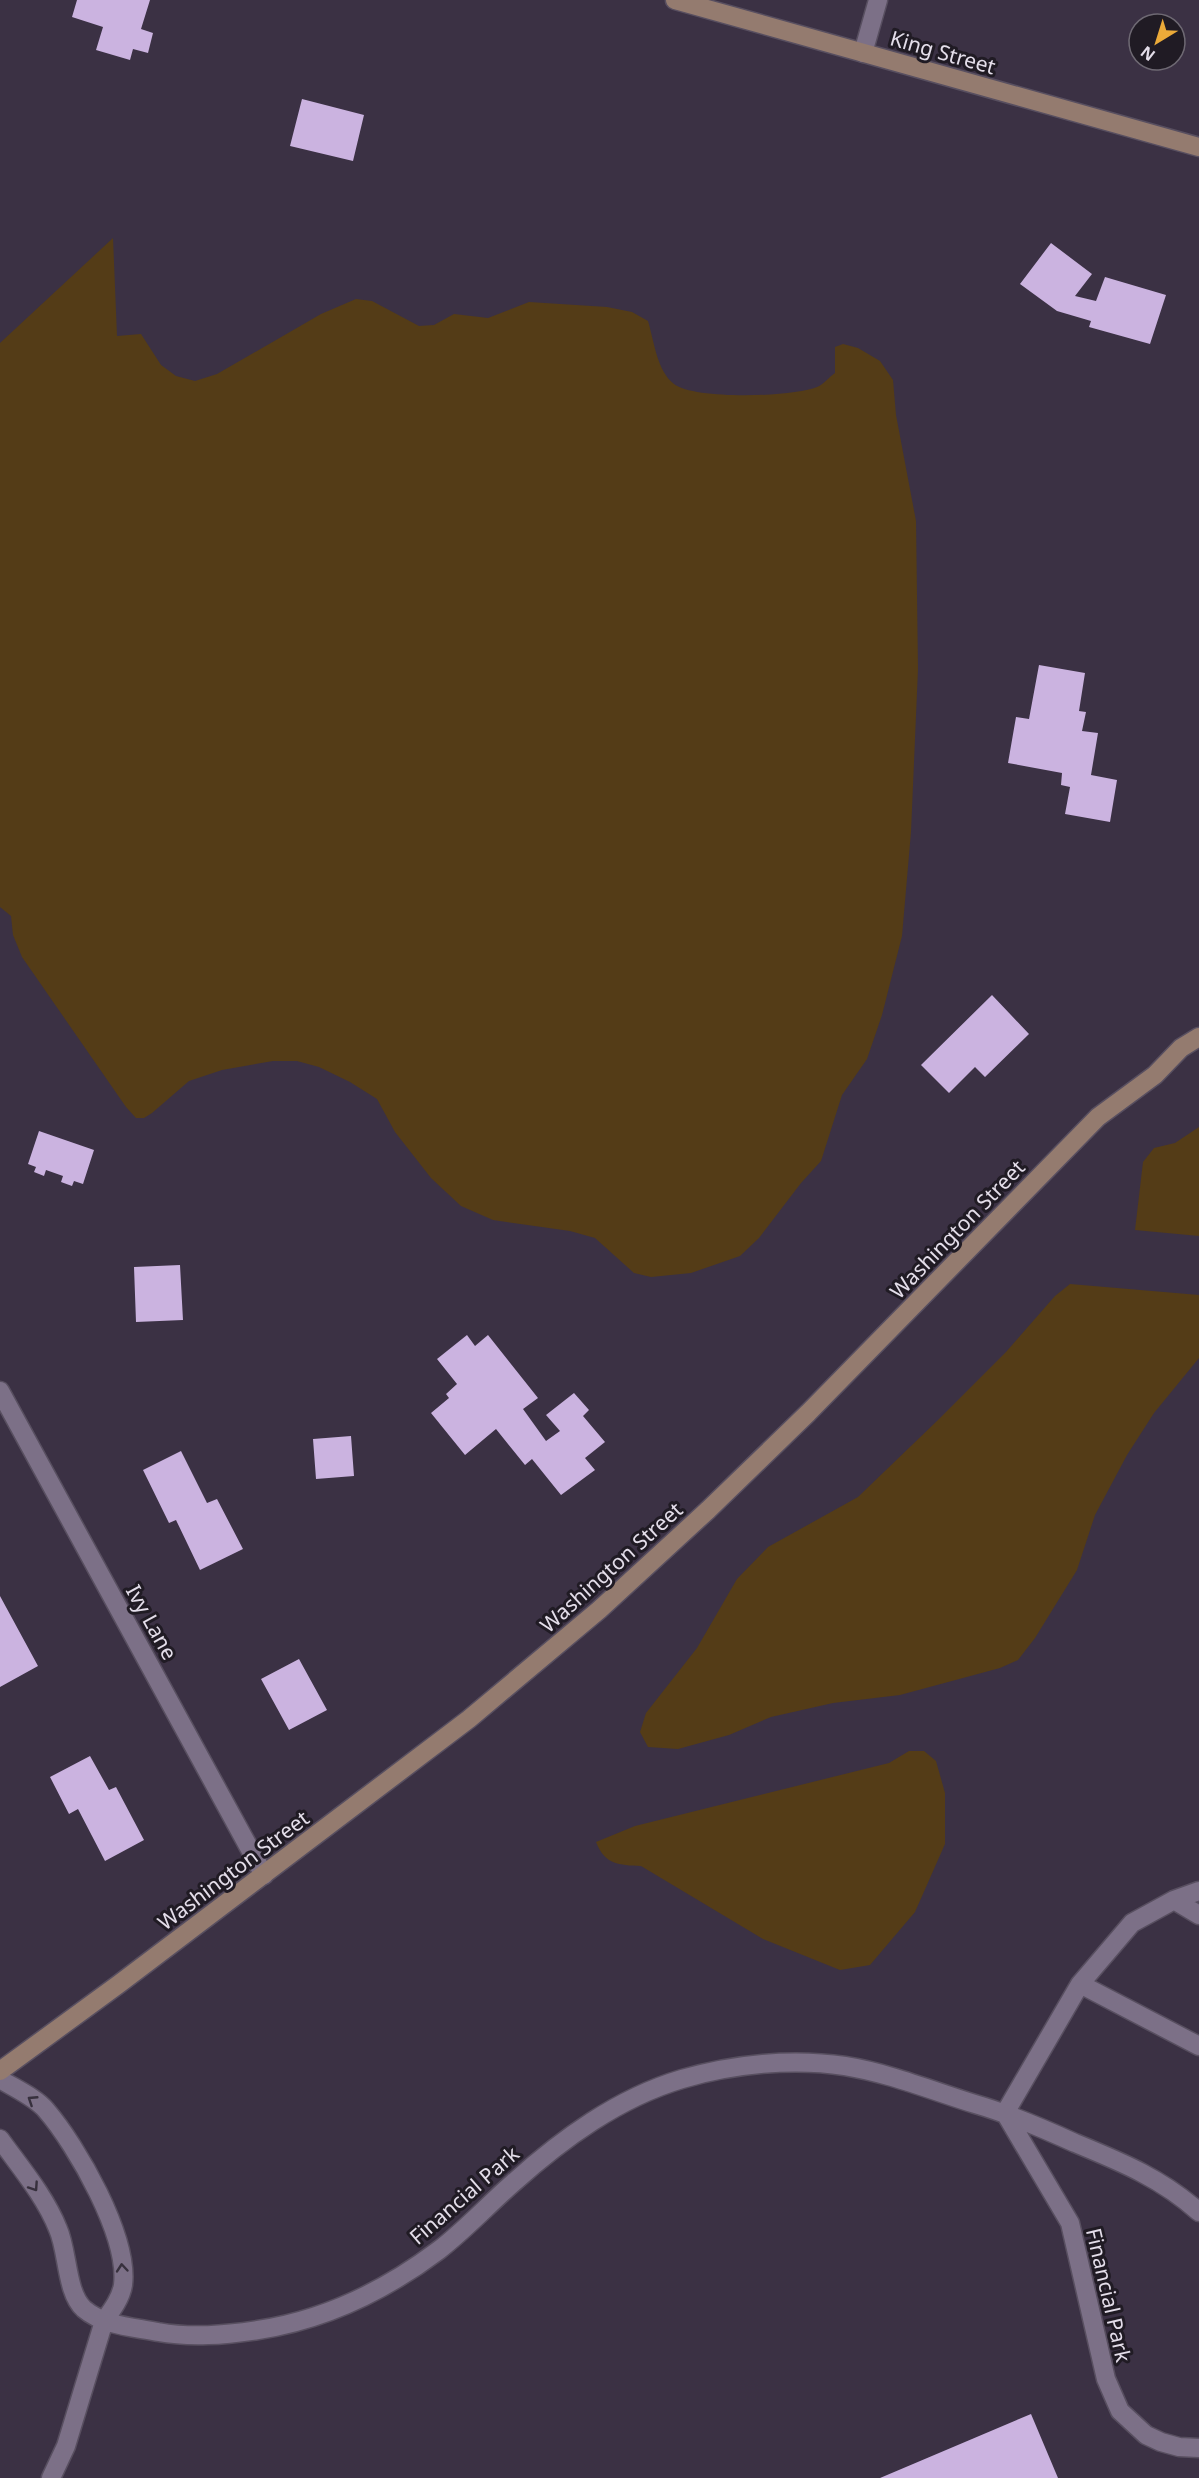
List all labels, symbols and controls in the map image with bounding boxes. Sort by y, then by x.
north arrow [1127,12,1187,72]
street label: King Street [887,24,999,81]
text: N [1136,41,1160,66]
street label: Washington Street [884,1153,1031,1304]
street label: Washington Street [534,1495,689,1638]
street label: Ivy Lane [120,1580,184,1664]
street label: Washington Street [152,1804,315,1936]
one-way arrow [27,2096,38,2107]
street label: Financial Park [403,2139,525,2250]
one-way arrow [27,2180,38,2191]
street label: Financial Park [1080,2225,1138,2365]
one-way arrow [116,2263,129,2272]

